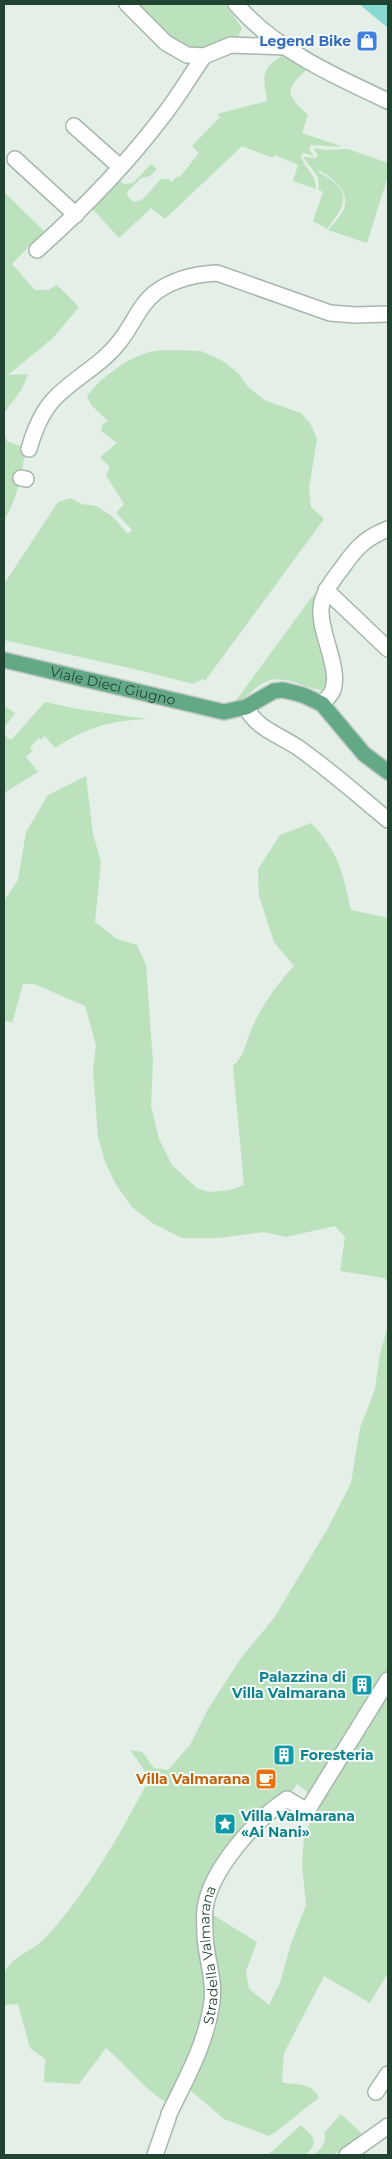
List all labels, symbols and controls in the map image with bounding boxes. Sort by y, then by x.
shop icon: Legend Bike [355,29,379,53]
place label: Legend Bike [259,32,351,50]
street label: Viale Dieci Giugno [48,662,178,709]
place label: Palazzina di Villa Valmarana [231,1668,346,1702]
building icon: Palazzina di Villa Valmarana [350,1673,374,1697]
building icon: Foresteria [272,1743,296,1767]
place label: Foresteria [300,1746,374,1764]
cafe icon: Villa Valmarana [254,1767,278,1791]
place label: Villa Valmarana [135,1770,250,1788]
place label: Villa Valmarana «Ai Nani» [240,1807,355,1841]
place icon: Villa Valmarana «Ai Nani» [213,1812,237,1836]
street label: Stradella Valmarana [196,1883,222,2026]

